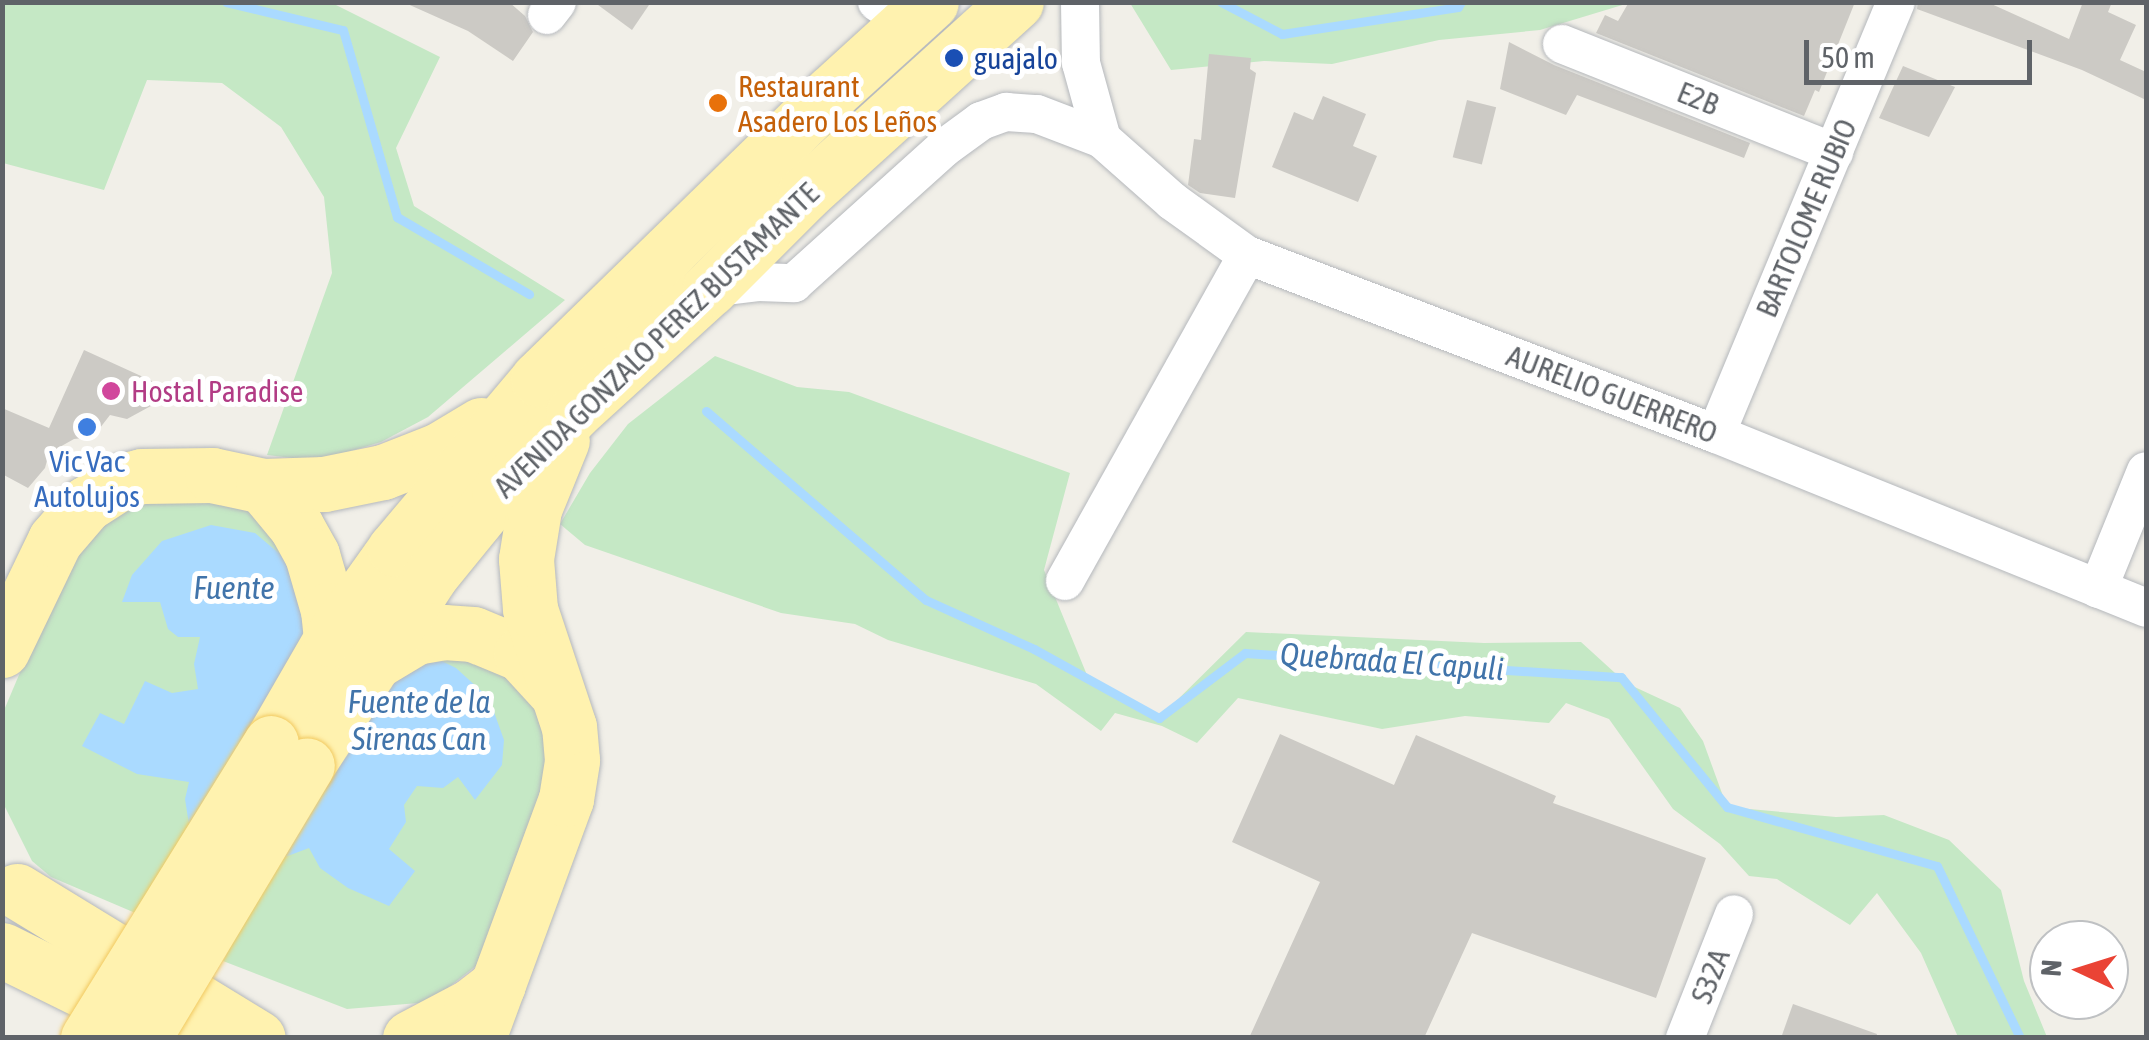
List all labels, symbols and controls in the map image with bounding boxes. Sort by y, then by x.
scale bar [1809,20,2036,82]
place label: guajalo [974,40,1058,76]
text: 50 m [1821,40,1875,74]
marker: guajalo [943,47,965,69]
place label: Restaurant Asadero Los Leños [738,68,937,138]
street label: E2B [1672,74,1724,122]
marker: Restaurant Asadero Los Leños [707,92,729,114]
street label: BARTOLOME RUBIO [1748,114,1864,322]
street label: AVENIDA GONZALO PEREZ BUSTAMANTE [486,175,826,505]
street label: AURELIO GUERRERO [1502,337,1722,451]
place label: Hostal Paradise [131,373,303,409]
marker: Hostal Paradise [100,380,122,402]
marker: Vic Vac Autolujos [76,416,98,438]
place label: Vic Vac Autolujos [34,443,140,514]
water label: Fuente [193,569,275,607]
water label: Quebrada El Capuli [1279,635,1505,689]
water label: Fuente de la Sirenas Can [348,684,490,759]
north arrow [2029,920,2129,1020]
street label: S32A [1683,944,1737,1008]
text: N [2035,959,2068,977]

